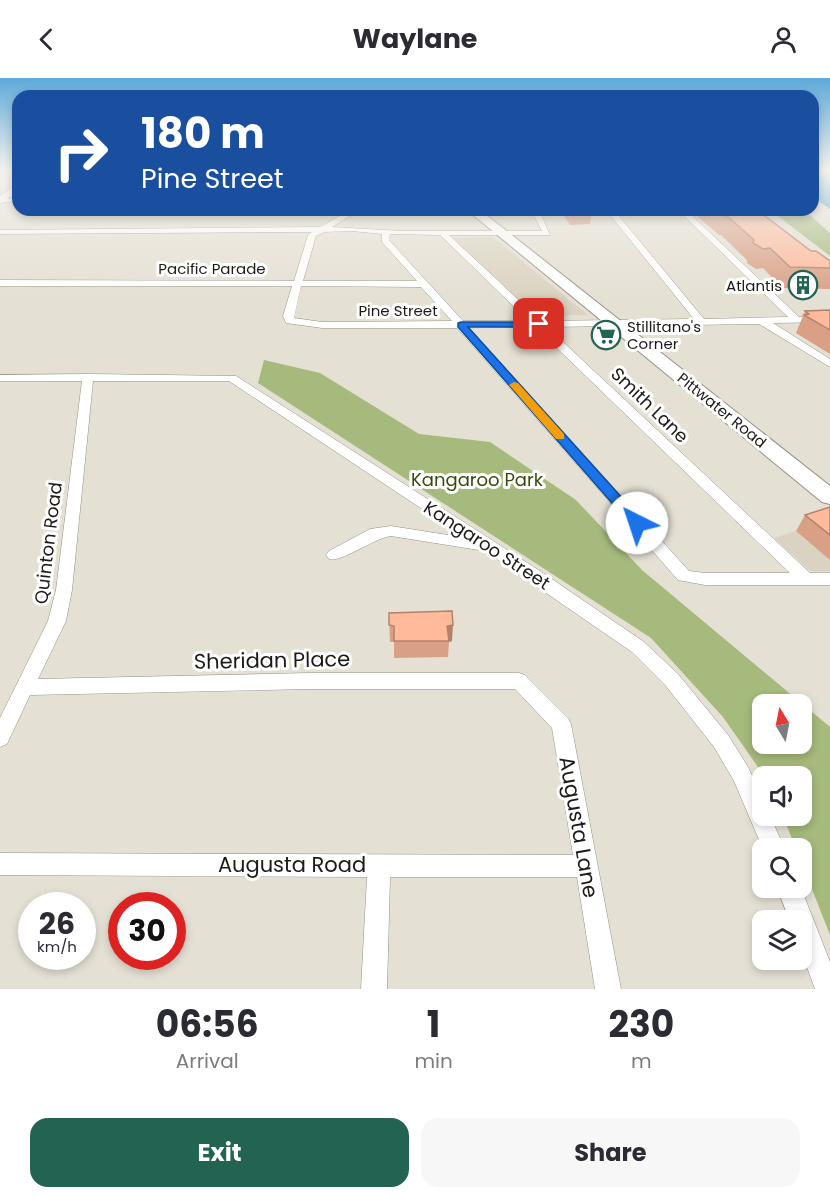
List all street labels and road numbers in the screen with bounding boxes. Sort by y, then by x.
street label: Pacific Parade [158,258,266,279]
street label: Pine Street [358,300,438,321]
street label: Smith Lane [606,362,694,448]
street label: Pittwater Road [673,368,771,452]
street label: Quinton Road [28,481,68,605]
street label: Kangaroo Street [419,495,555,595]
street label: Sheridan Place [194,644,350,676]
street label: Augusta Lane [552,754,606,900]
street label: Augusta Road [218,850,366,879]

